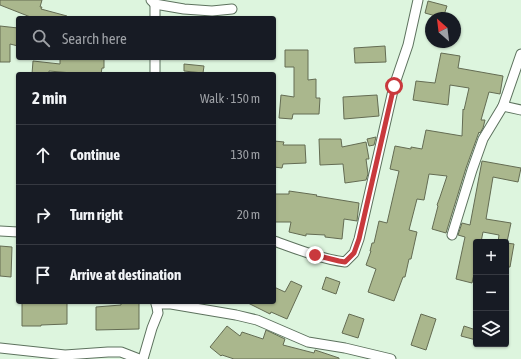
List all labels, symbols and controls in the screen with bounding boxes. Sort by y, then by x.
north arrow [425,12,461,48]
search box [16,16,276,60]
icon: search [30,27,52,49]
text: Search here [62,30,127,47]
route start [385,77,403,95]
text: 2 min [32,88,67,108]
text: Walk · 150 m [200,91,260,106]
icon: ahead [32,144,54,166]
text: Continue [70,146,120,163]
text: 130 m [231,147,260,162]
icon: right [32,204,54,226]
text: Turn right [70,206,123,223]
text: 20 m [237,207,260,222]
map controls [473,239,509,347]
button: + [473,239,509,275]
route end [306,246,324,264]
icon: arrive [32,264,54,286]
text: Arrive at destination [70,266,181,283]
button: − [473,275,509,311]
button: layers [473,311,509,347]

